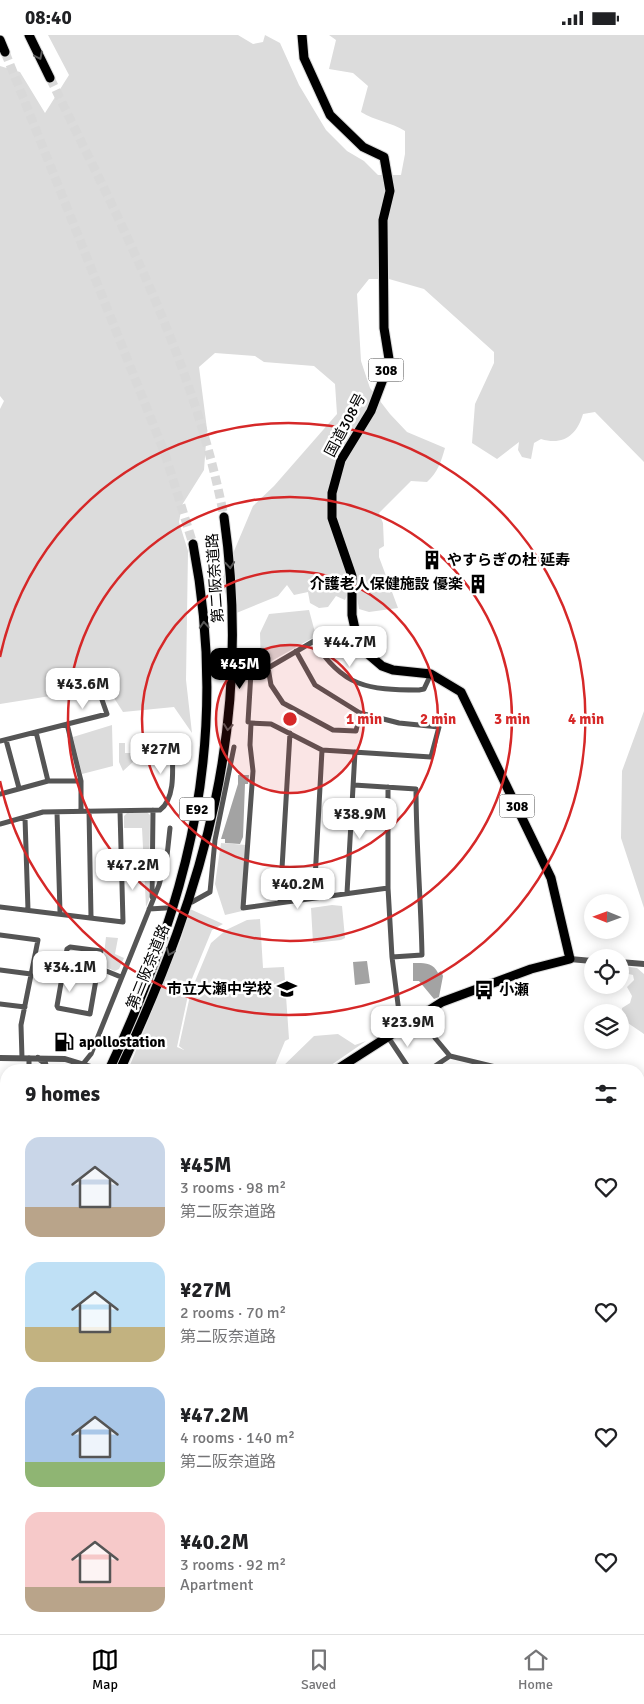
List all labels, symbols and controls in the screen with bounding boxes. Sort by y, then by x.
text: 08:40 [25,6,72,30]
one-way arrow [33,51,43,60]
road number: 308 [368,359,404,381]
street label: 国道308号 [321,390,369,460]
street label: 第二阪奈道路 [203,532,227,624]
building icon: やすらぎの杜 延寿 [421,549,443,571]
place label: やすらぎの杜 延寿 [447,551,570,569]
one-way arrow [224,561,235,569]
building icon: 介護老人保健施設 優楽 [467,573,489,595]
place label: 介護老人保健施設 優楽 [310,575,463,593]
one-way arrow [198,621,209,629]
pin: ¥44.7M [309,625,391,668]
text: ¥44.7M [324,632,376,652]
pin: ¥45M [210,647,270,690]
text: ¥45M [220,654,260,674]
pin: ¥43.6M [42,667,124,710]
text: ¥43.6M [57,674,109,694]
centre of rings [281,710,299,728]
text: 1 min [346,710,382,728]
text: 2 min [420,710,456,728]
text: 3 min [494,710,530,728]
text: 4 min [568,710,604,728]
one-way arrow [223,724,234,732]
pin: ¥27M [131,733,191,775]
text: ¥27M [141,739,181,759]
road number: 308 [500,794,534,817]
road number: E92 [180,797,214,821]
pin: ¥38.9M [319,797,401,840]
text: ¥38.9M [334,804,386,824]
pin: ¥47.2M [92,849,174,891]
text: ¥47.2M [107,855,159,875]
pin: ¥40.2M [257,867,339,910]
text: ¥40.2M [272,874,324,894]
north arrow [584,894,629,939]
map controls [584,894,629,1049]
street label: 第二阪奈道路 [123,922,173,1012]
one-way arrow [166,947,177,956]
button: locate [584,949,629,994]
pin: ¥34.1M [29,951,111,993]
text: ¥34.1M [44,957,96,977]
school or university icon: 市立大瀬中学校 [276,978,298,1000]
bus stop icon: 小瀬 [473,979,495,1001]
place label: 市立大瀬中学校 [167,980,272,998]
place label: 小瀬 [499,981,529,999]
button: layers [584,1004,629,1049]
pin: ¥23.9M [367,1005,449,1048]
text: ¥23.9M [382,1012,434,1032]
fuel station icon: apollostation [53,1031,75,1053]
place label: apollostation [79,1033,166,1051]
icon: filters [592,1080,620,1108]
text: 9 homes [25,1081,100,1107]
text: ¥45M [180,1152,232,1178]
icon: home [65,1157,125,1217]
icon: heart [592,1173,620,1201]
text: 3 rooms · 98 m² [180,1178,286,1198]
text: 第二阪奈道路 [180,1202,276,1222]
text: ¥27M [180,1277,232,1303]
icon: home [65,1282,125,1342]
icon: heart [592,1298,620,1326]
text: 2 rooms · 70 m² [180,1303,286,1323]
text: 第二阪奈道路 [180,1327,276,1347]
text: ¥47.2M [180,1402,249,1428]
icon: home [65,1407,125,1467]
icon: heart [592,1423,620,1451]
text: 4 rooms · 140 m² [180,1428,295,1448]
text: 第二阪奈道路 [180,1452,276,1472]
text: ¥40.2M [180,1529,249,1555]
icon: home [65,1532,125,1592]
icon: heart [592,1548,620,1576]
text: 3 rooms · 92 m² [180,1555,286,1575]
text: Apartment [180,1575,253,1595]
tab: Map [91,1646,119,1693]
tab: Saved [301,1646,336,1693]
tab: Home [518,1646,553,1693]

